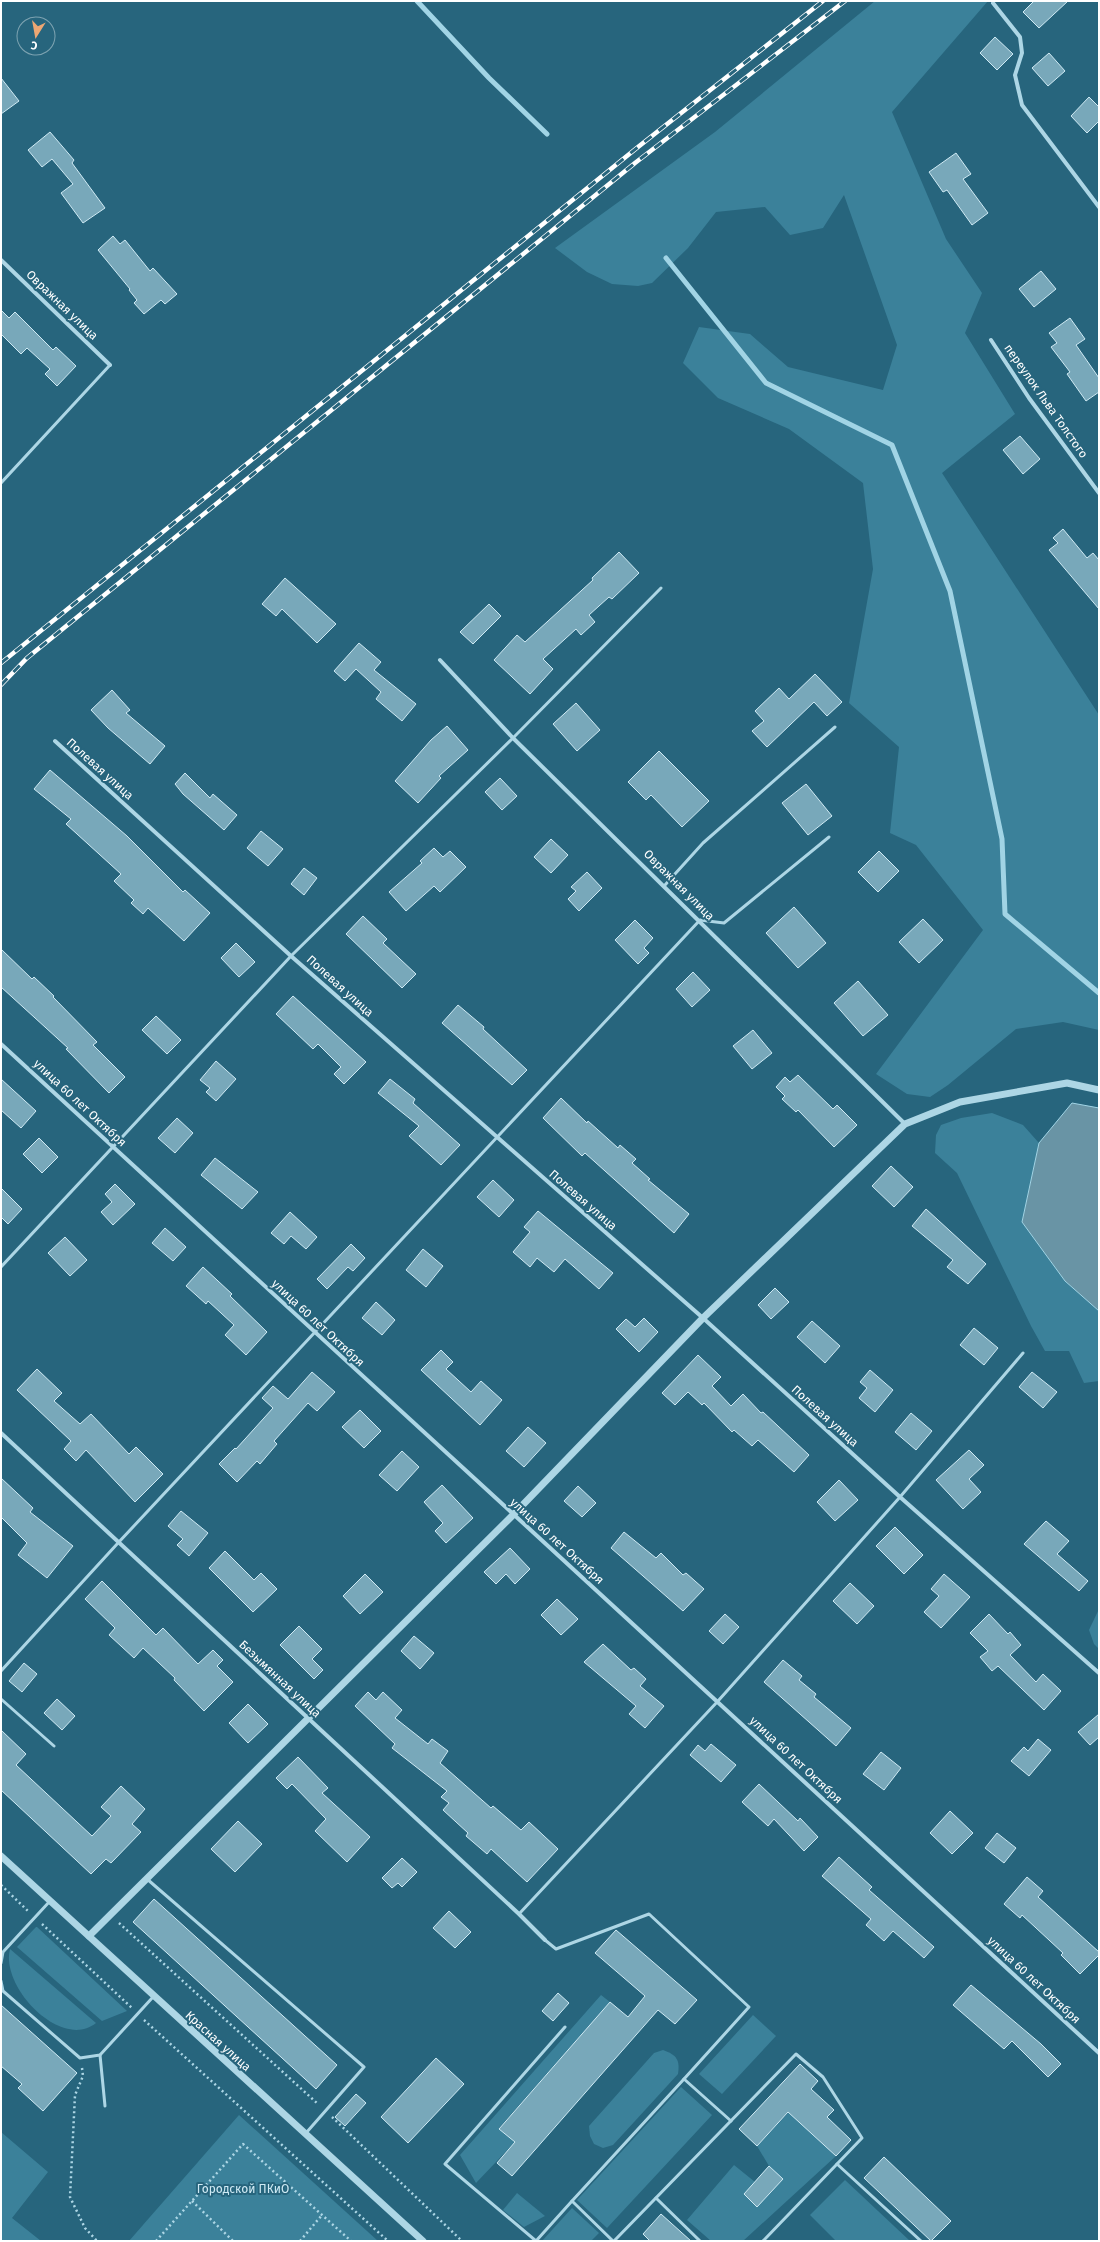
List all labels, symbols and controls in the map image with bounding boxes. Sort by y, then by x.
north arrow [16,16,56,56]
text: С [29,38,39,52]
street label: Овражная улица [23,267,101,343]
street label: переулок Льва Толстого [1001,341,1091,461]
street label: Полевая улица [64,735,136,803]
street label: Овражная улица [641,847,717,923]
street label: Полевая улица [304,952,376,1020]
street label: улица 60 лет Октября [31,1056,129,1150]
street label: Полевая улица [546,1167,620,1233]
street label: улица 60 лет Октября [269,1276,367,1370]
street label: Полевая улица [789,1382,861,1450]
street label: улица 60 лет Октября [507,1495,607,1587]
street label: Безымянная улица [236,1638,324,1720]
street label: улица 60 лет Октября [747,1713,845,1807]
street label: улица 60 лет Октября [985,1933,1083,2027]
street label: Красная улица [182,2008,254,2074]
park label: Городской ПКиО [197,2182,289,2196]

